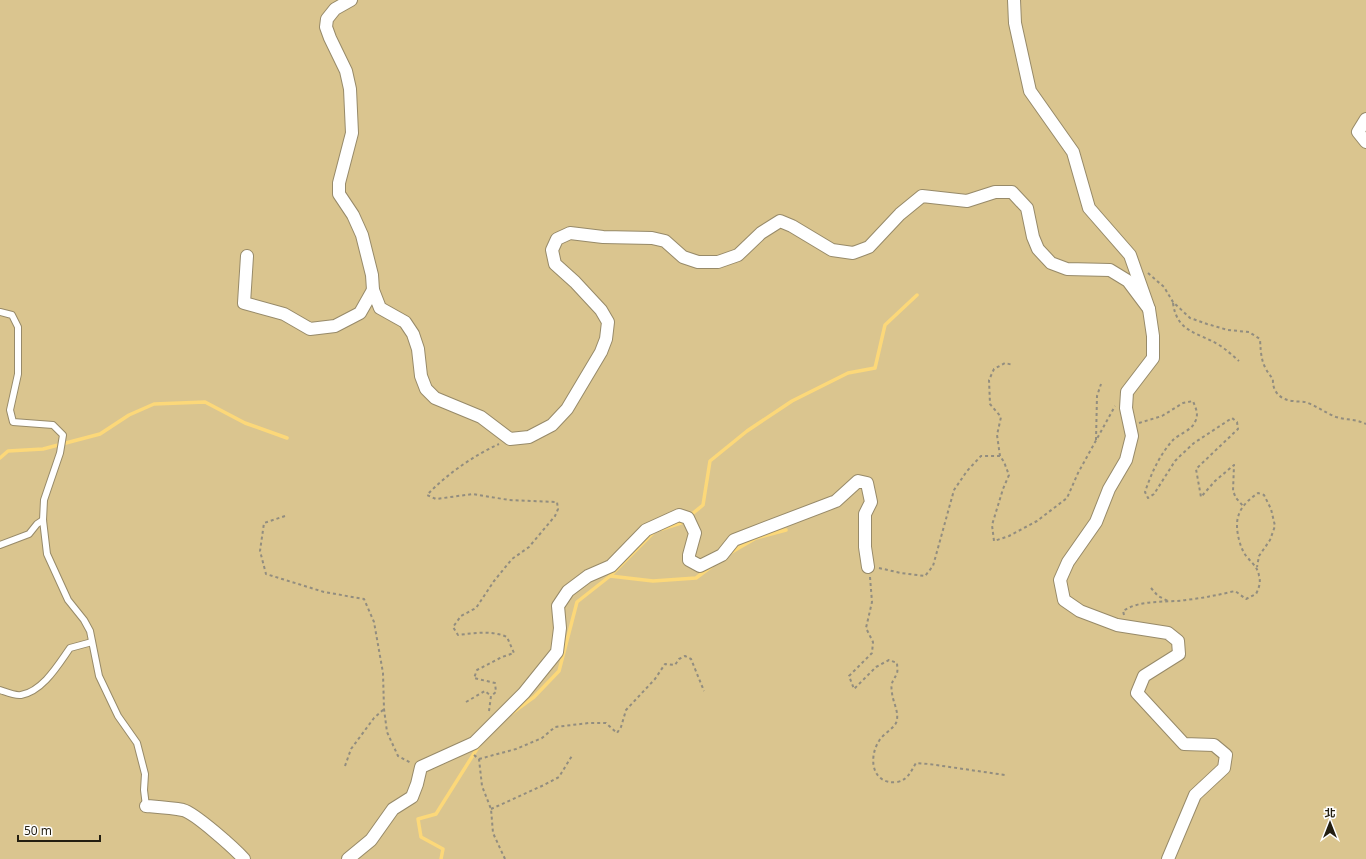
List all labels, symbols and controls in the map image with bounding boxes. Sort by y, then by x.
north arrow [1310,803,1350,843]
text: 北 [1325,805,1336,820]
scale bar [18,817,100,843]
text: 50 m [24,822,52,839]

